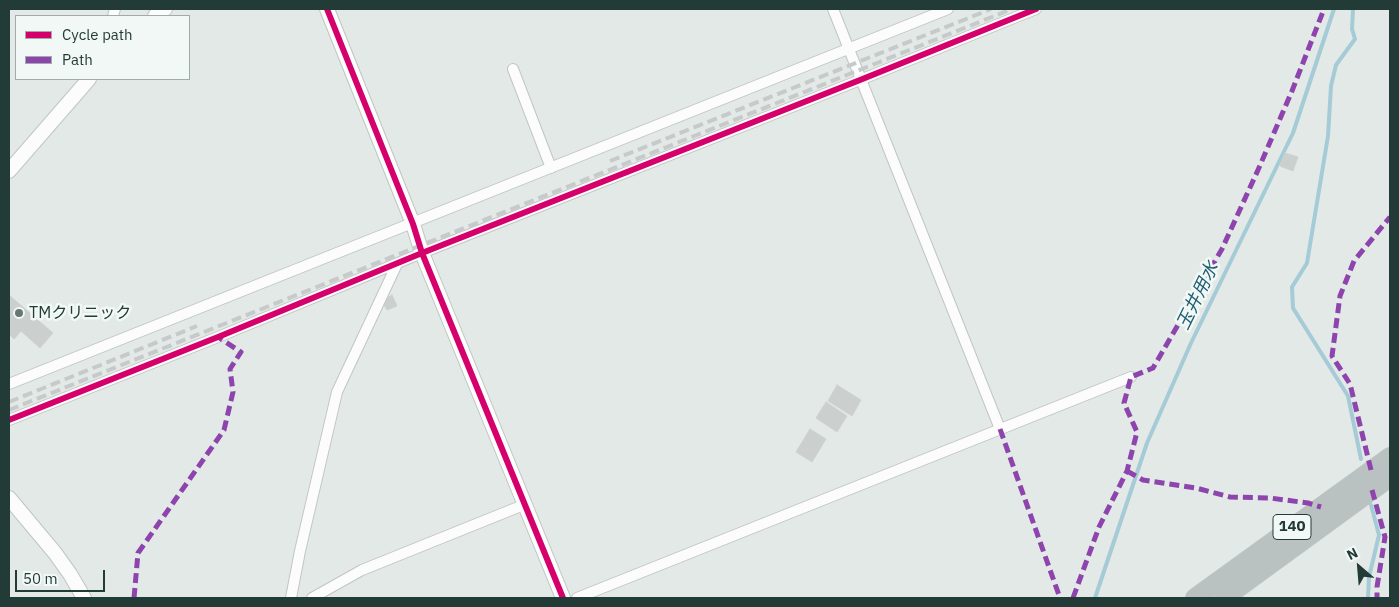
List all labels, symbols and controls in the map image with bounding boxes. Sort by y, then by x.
legend [15,15,190,80]
text: Cycle path [62,25,133,44]
text: Path [62,50,93,69]
water label: 玉井用水 [1173,259,1223,333]
place label: TMクリニック [29,303,131,323]
marker: TMクリニック [13,307,25,319]
road number: 140 [1273,514,1311,540]
north arrow [1334,542,1384,592]
text: N [1344,543,1361,564]
scale bar [18,560,108,592]
text: 50 m [23,569,58,588]

